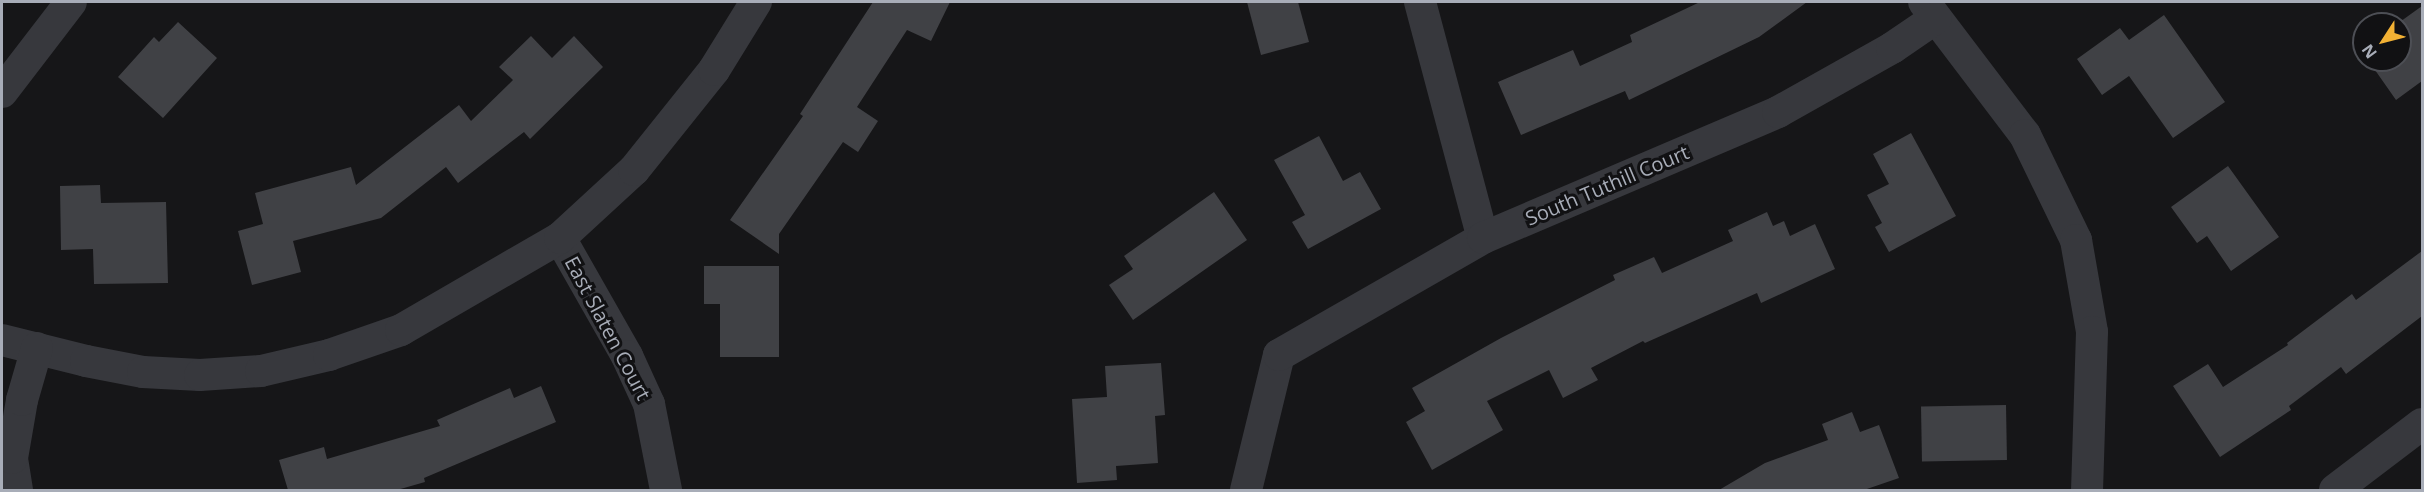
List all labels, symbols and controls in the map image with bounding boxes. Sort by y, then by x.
north arrow [2352,12,2412,72]
text: N [2356,40,2382,63]
street label: South Tuthill Court [1522,140,1692,230]
street label: East Slaten Court [560,252,656,404]

